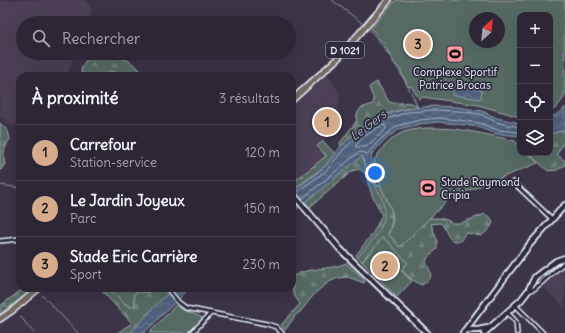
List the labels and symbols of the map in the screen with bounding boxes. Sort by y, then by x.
north arrow [469,12,505,48]
pin: 3 [405,29,431,59]
road number: D 1021 [326,42,364,58]
sports icon: Complexe Sportif Patrice Brocas [445,44,465,64]
place label: Complexe Sportif Patrice Brocas [413,65,497,92]
water label: Le Gers [347,106,390,143]
pin: 1 [314,107,340,137]
your location [365,163,385,183]
place label: Stade Raymond Cripia [441,175,520,202]
sports icon: Stade Raymond Cripia [418,178,438,198]
pin: 2 [372,251,398,281]

